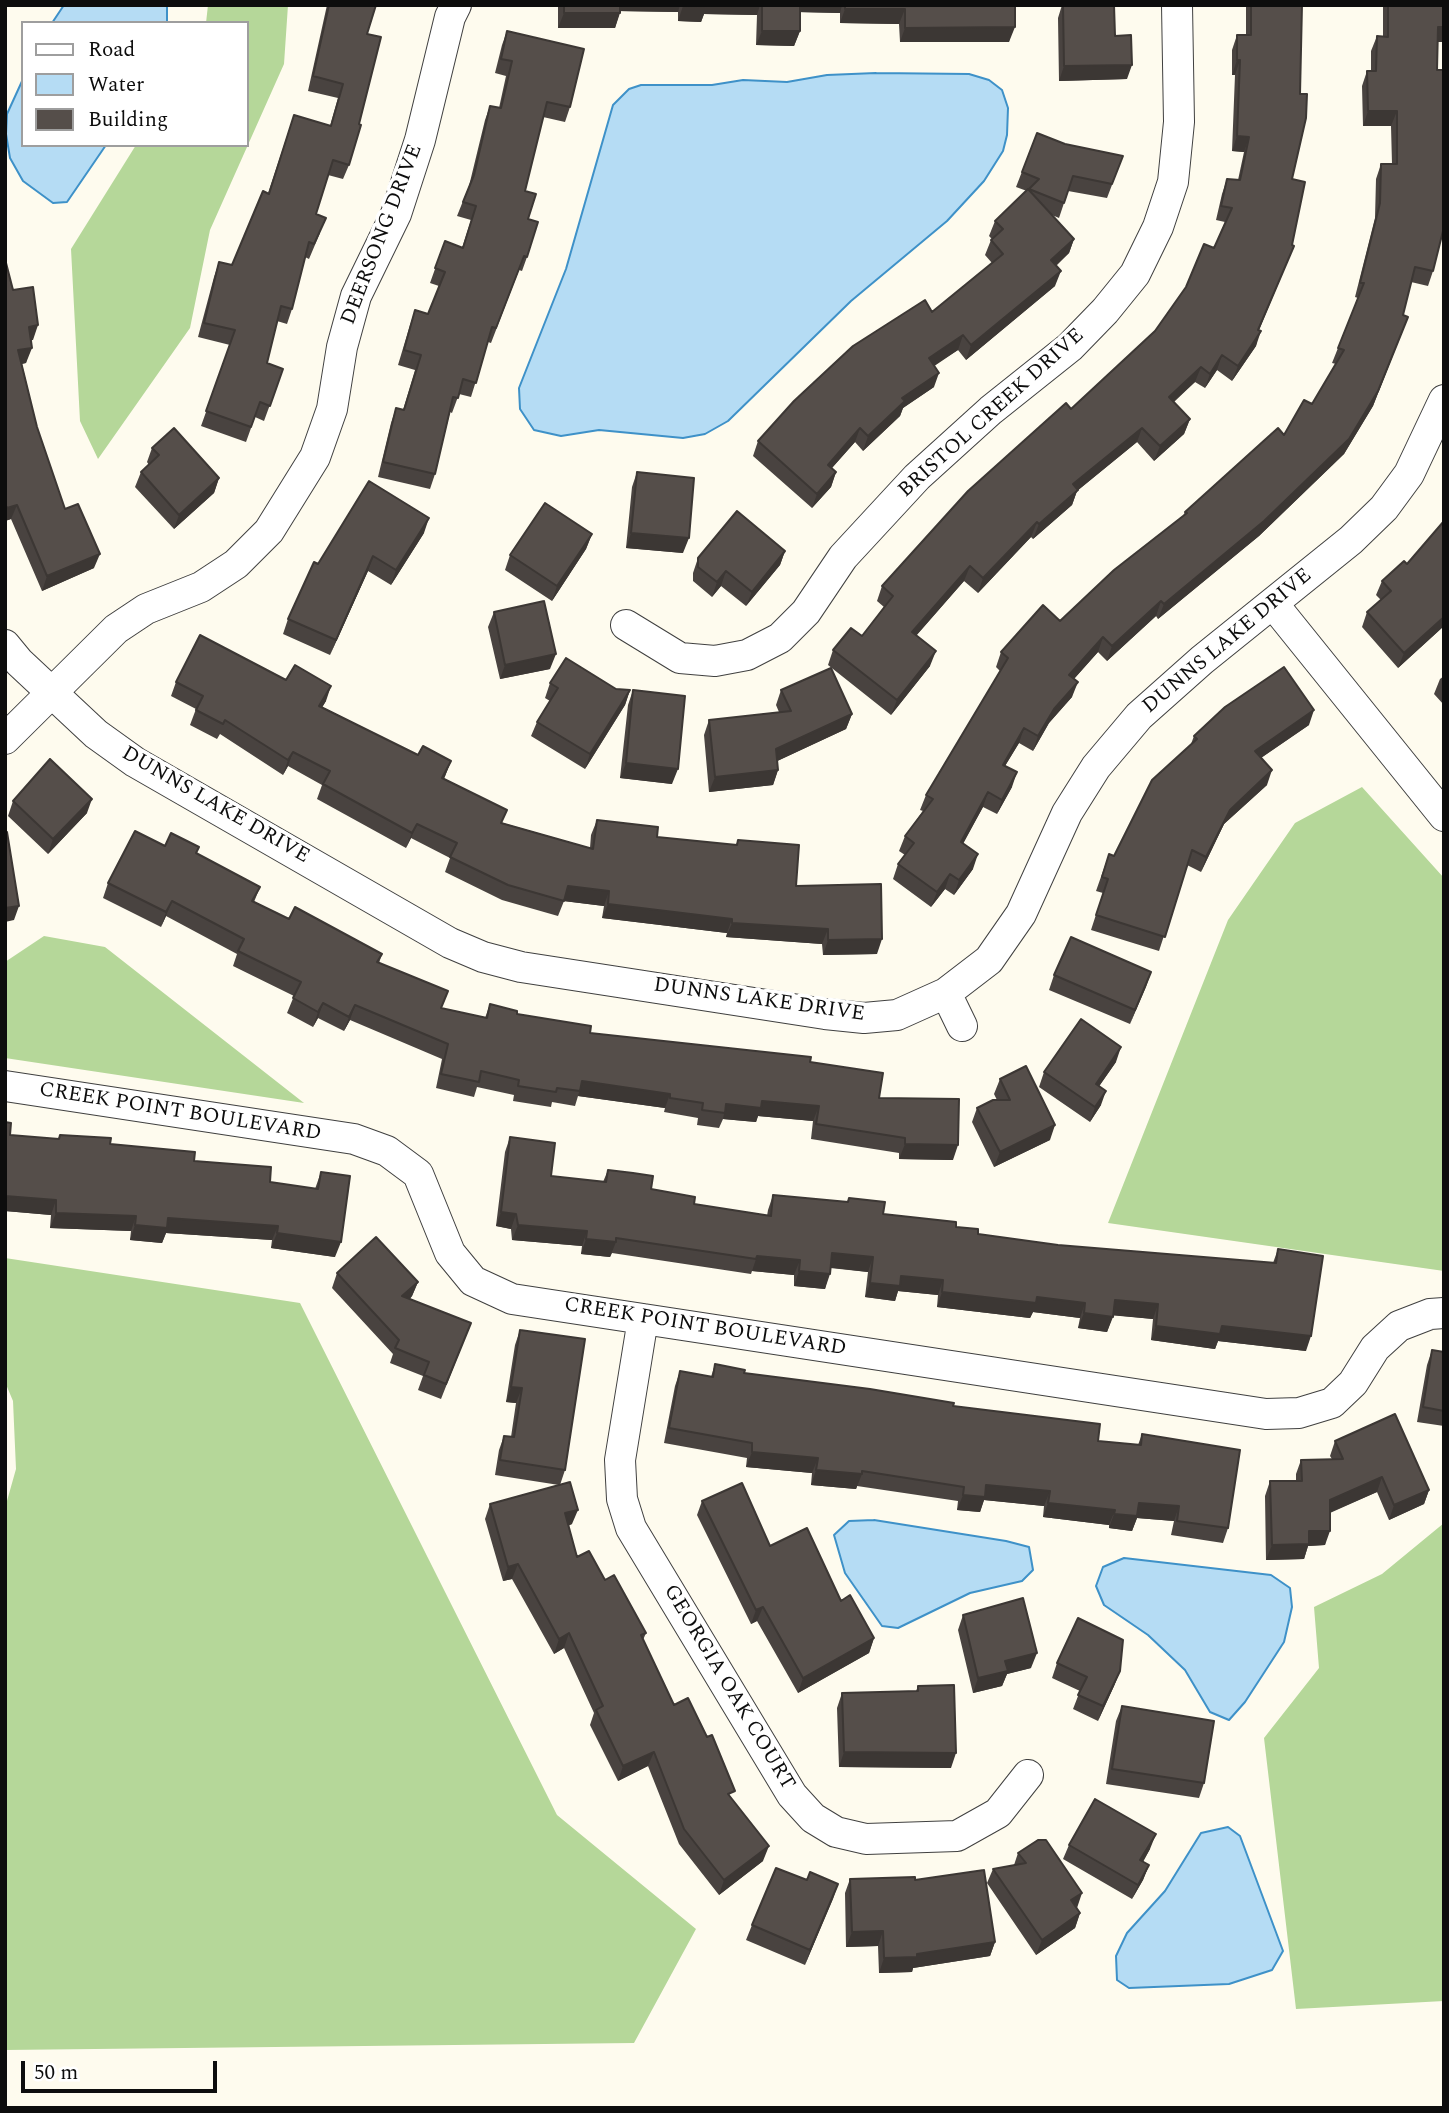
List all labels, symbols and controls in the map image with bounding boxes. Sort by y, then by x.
legend [21,21,248,147]
text: Road [88,34,135,66]
text: Water [88,69,144,101]
text: Building [88,104,168,136]
street label: DEERSONG DRIVE [337,141,429,329]
street label: BRISTOL CREEK DRIVE [894,324,1090,504]
street label: DUNNS LAKE DRIVE [1138,564,1318,720]
street label: DUNNS LAKE DRIVE [116,742,314,870]
street label: DUNNS LAKE DRIVE [652,974,866,1028]
street label: CREEK POINT BOULEVARD [37,1078,323,1148]
street label: CREEK POINT BOULEVARD [562,1293,848,1363]
street label: GEORGIA OAK COURT [657,1581,799,1795]
scale bar [24,2046,220,2090]
text: 50 m [34,2057,78,2089]

